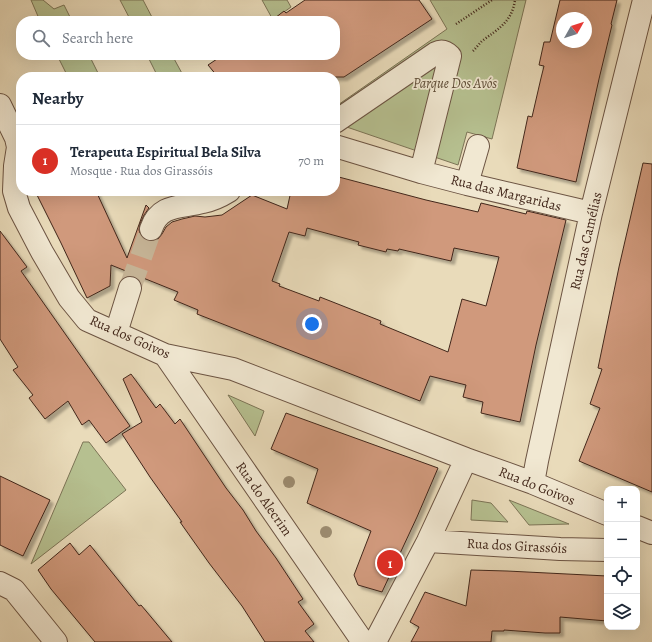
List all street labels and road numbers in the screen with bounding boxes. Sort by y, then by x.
street label: Rua das Margaridas [449,170,563,216]
street label: Rua das Camélias [565,190,607,292]
street label: Rua dos Goivos [87,311,173,363]
street label: Rua do Alecrim [231,458,297,540]
street label: Rua do Goivos [496,462,578,510]
street label: Rua dos Girassóis [466,534,568,558]

